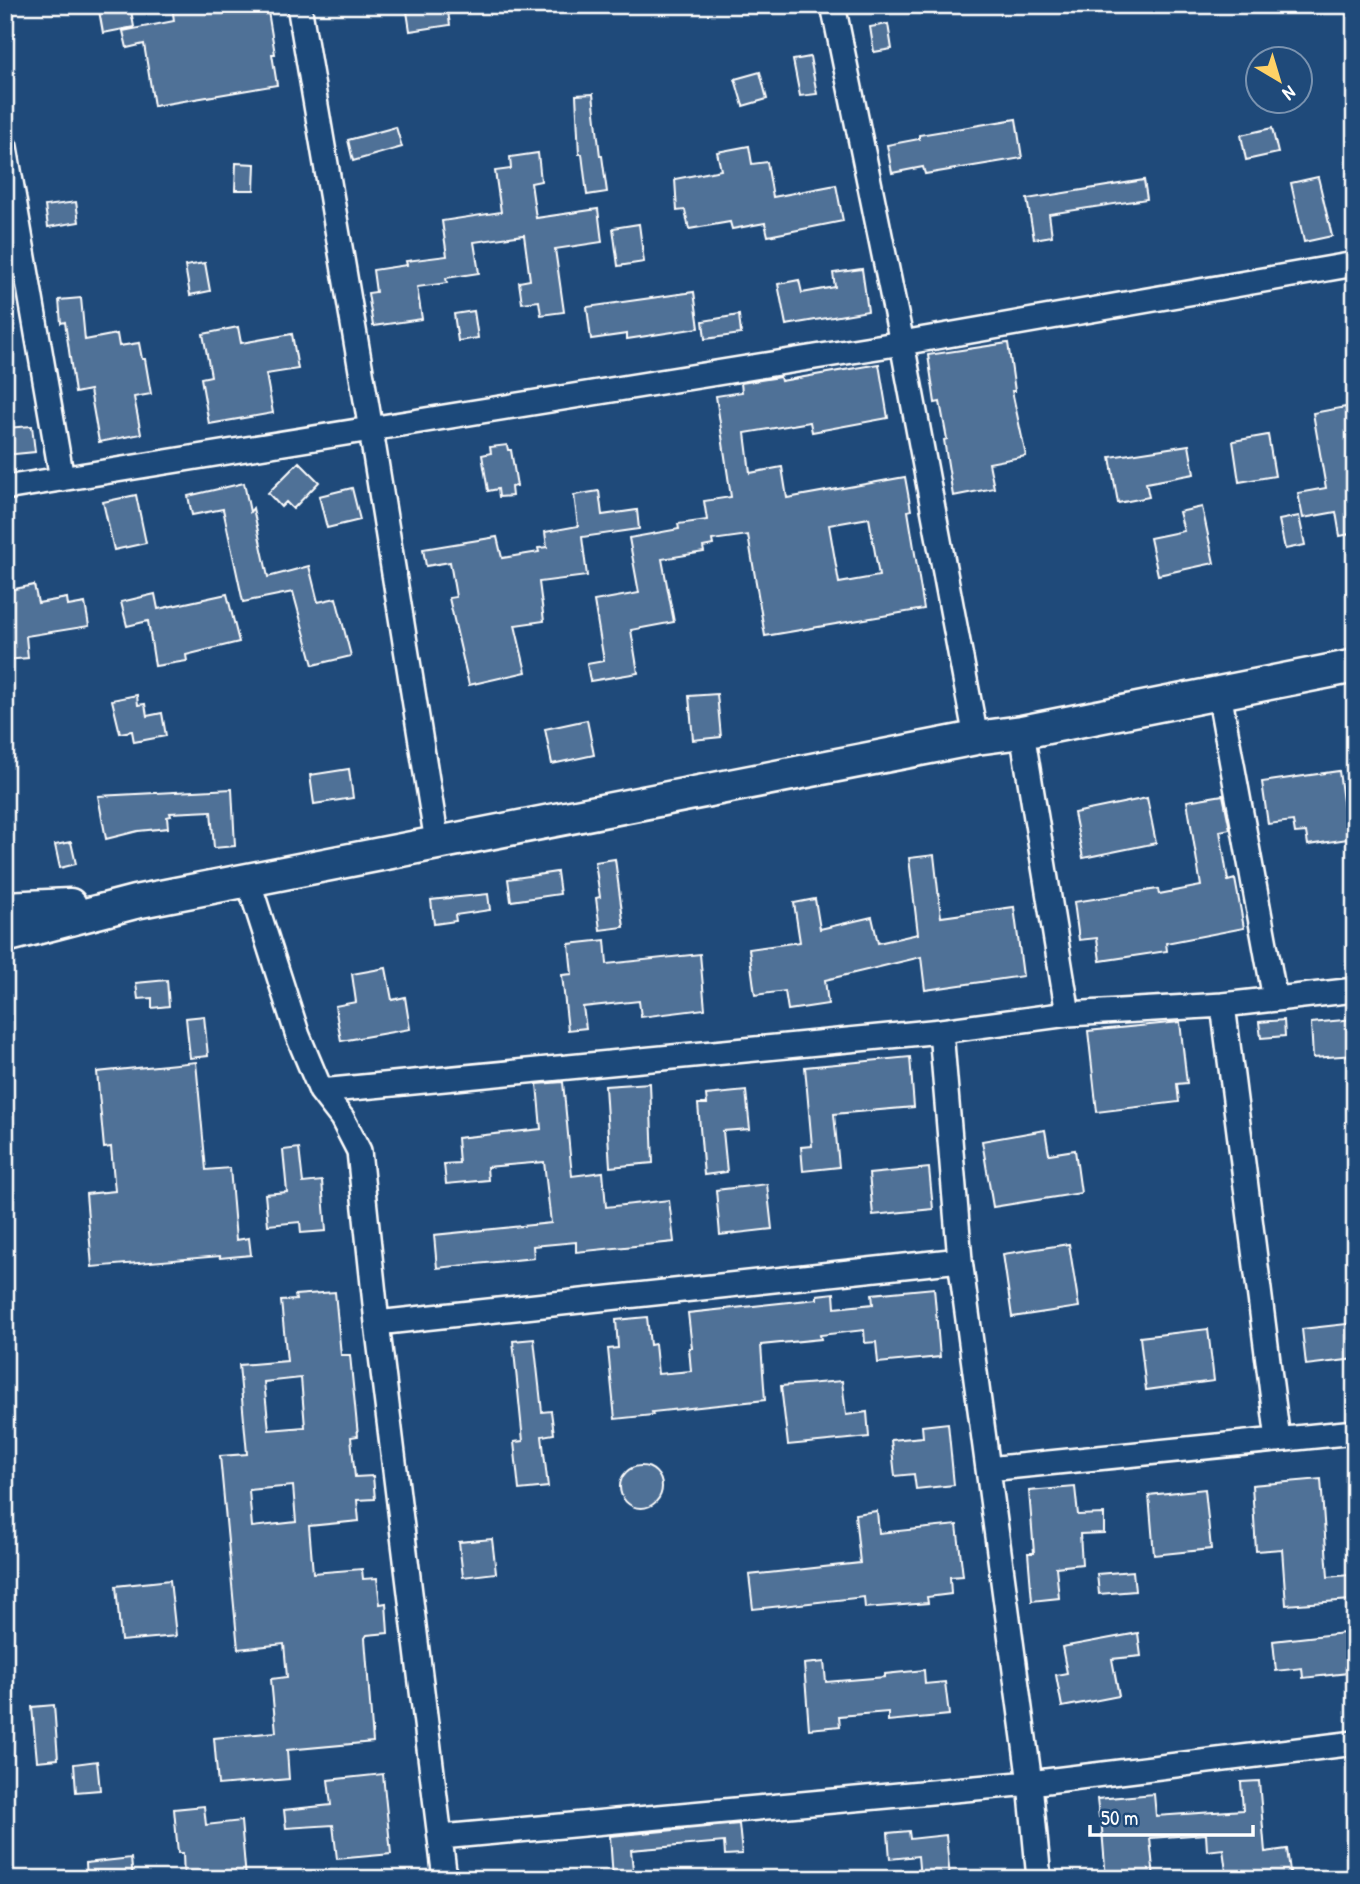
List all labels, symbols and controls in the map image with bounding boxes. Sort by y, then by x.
north arrow [1244,46,1314,116]
text: N [1277,80,1301,107]
scale bar [1090,1793,1253,1837]
text: 50 m [1101,1803,1138,1832]

